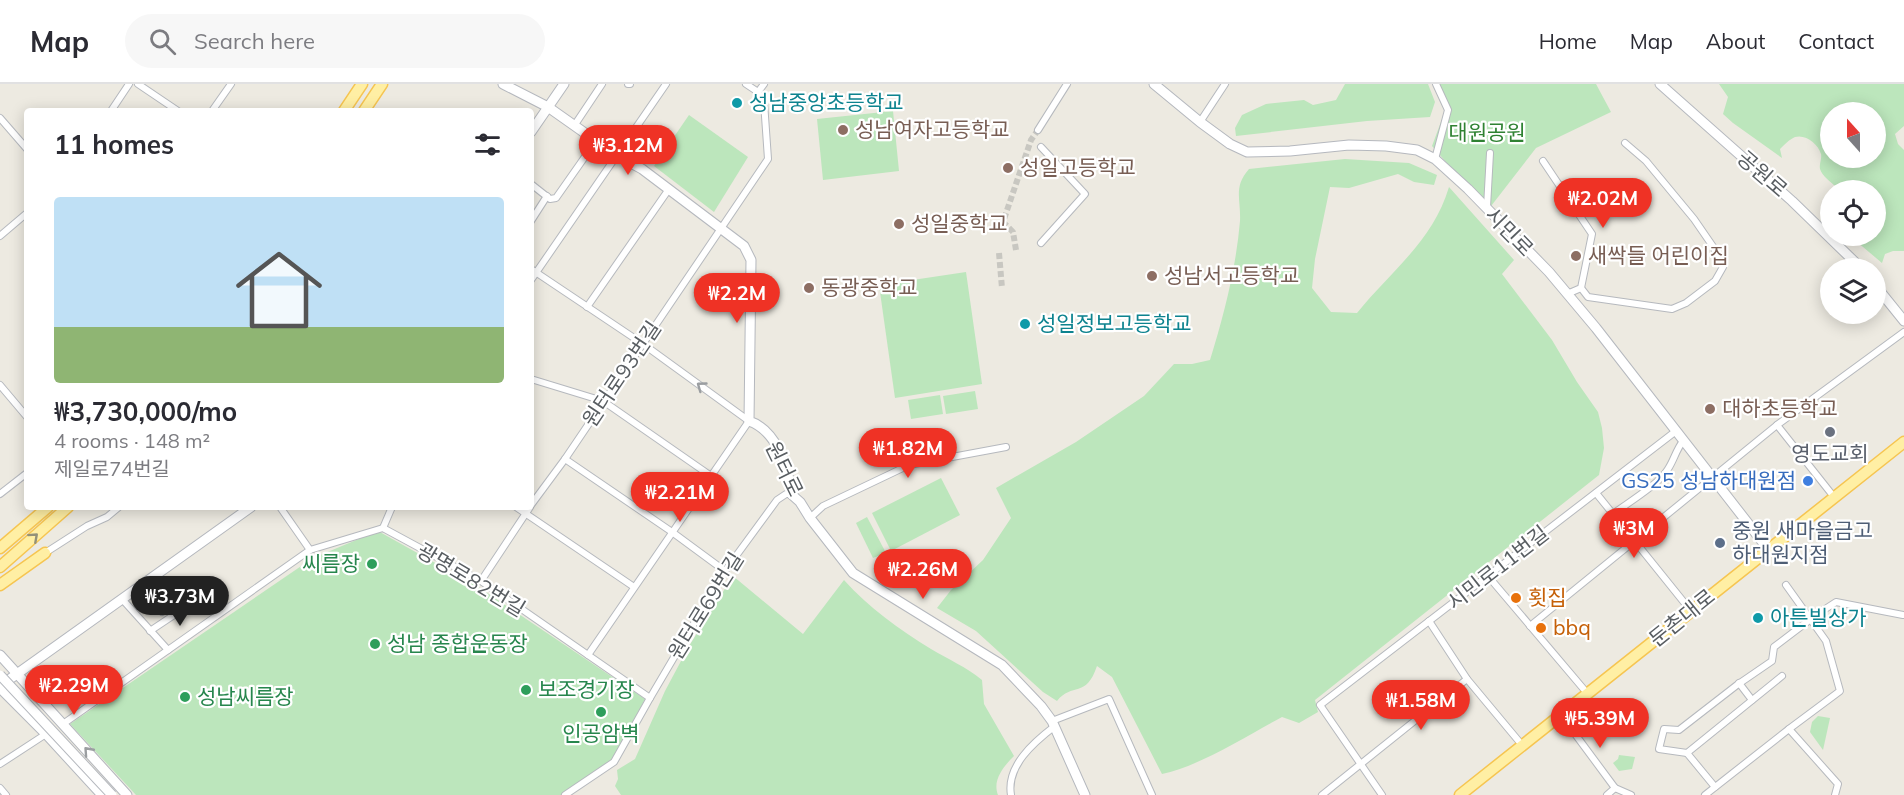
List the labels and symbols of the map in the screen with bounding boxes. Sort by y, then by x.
place label: 성남중앙초등학교 [749,89,904,115]
marker: 성남중앙초등학교 [730,96,744,110]
north arrow [1820,102,1886,168]
place label: 성남여자고등학교 [855,116,1010,142]
park label: 대원공원 [1448,119,1526,145]
marker: 성남여자고등학교 [836,123,850,137]
pin: ₩3.12M [579,125,677,176]
street label: 공원로 [1732,144,1793,202]
place label: 성일고등학교 [1020,154,1136,180]
marker: 성일고등학교 [1001,161,1015,175]
pin: ₩2.02M [1554,178,1652,229]
street label: 시민로 [1480,201,1539,261]
place label: 성일중학교 [911,210,1008,236]
marker: 성일중학교 [892,217,906,231]
place label: 새싹들 어린이집 [1588,242,1729,268]
marker: 새싹들 어린이집 [1569,249,1583,263]
place label: 성남서고등학교 [1164,262,1299,288]
marker: 성남서고등학교 [1145,269,1159,283]
pin: ₩2.2M [695,273,779,324]
place label: 동광중학교 [821,274,918,300]
marker: 동광중학교 [802,281,816,295]
place label: 성일정보고등학교 [1037,310,1192,336]
street label: 원터로93번길 [576,316,666,431]
marker: 성일정보고등학교 [1018,317,1032,331]
one-way arrow [697,382,708,393]
place label: 대하초등학교 [1722,395,1838,421]
marker: 대하초등학교 [1703,402,1717,416]
marker: 영도교회 [1823,425,1837,439]
pin: ₩1.82M [859,428,957,479]
street label: 원터로 [761,437,809,500]
place label: 영도교회 [1791,440,1869,466]
place label: GS25 성남하대원점 [1621,467,1796,493]
pin: ₩2.21M [631,472,729,523]
marker: GS25 성남하대원점 [1801,474,1815,488]
pin: ₩3M [1605,508,1663,559]
place label: 중원 새마을금고 하대원지점 [1732,517,1873,567]
street label: 시민로11번길 [1441,519,1553,615]
one-way arrow [27,533,38,544]
marker: 중원 새마을금고 하대원지점 [1713,536,1727,550]
street label: 광명로82번길 [413,537,530,622]
street label: 원터로69번길 [662,547,748,664]
pin: ₩2.26M [874,549,972,600]
place label: 씨름장 [302,550,360,576]
marker: 씨름장 [365,557,379,571]
pin: ₩3.73M [131,576,229,627]
street label: 둔촌대로 [1643,583,1720,652]
place label: 횟집 [1528,584,1567,610]
marker: 횟집 [1509,591,1523,605]
place label: 아튼빌상가 [1770,604,1867,630]
marker: 아튼빌상가 [1751,611,1765,625]
place label: bbq [1553,614,1591,640]
marker: bbq [1534,621,1548,635]
place label: 성남 종합운동장 [387,630,528,656]
marker: 성남 종합운동장 [368,637,382,651]
pin: ₩2.29M [25,665,123,716]
place label: 보조경기장 [538,676,635,702]
pin: ₩1.58M [1372,680,1470,731]
place label: 성남씨름장 [197,683,294,709]
marker: 보조경기장 [519,683,533,697]
marker: 성남씨름장 [178,690,192,704]
pin: ₩5.39M [1551,698,1649,749]
marker: 인공암벽 [594,705,608,719]
place label: 인공암벽 [562,720,640,746]
one-way arrow [84,747,95,758]

